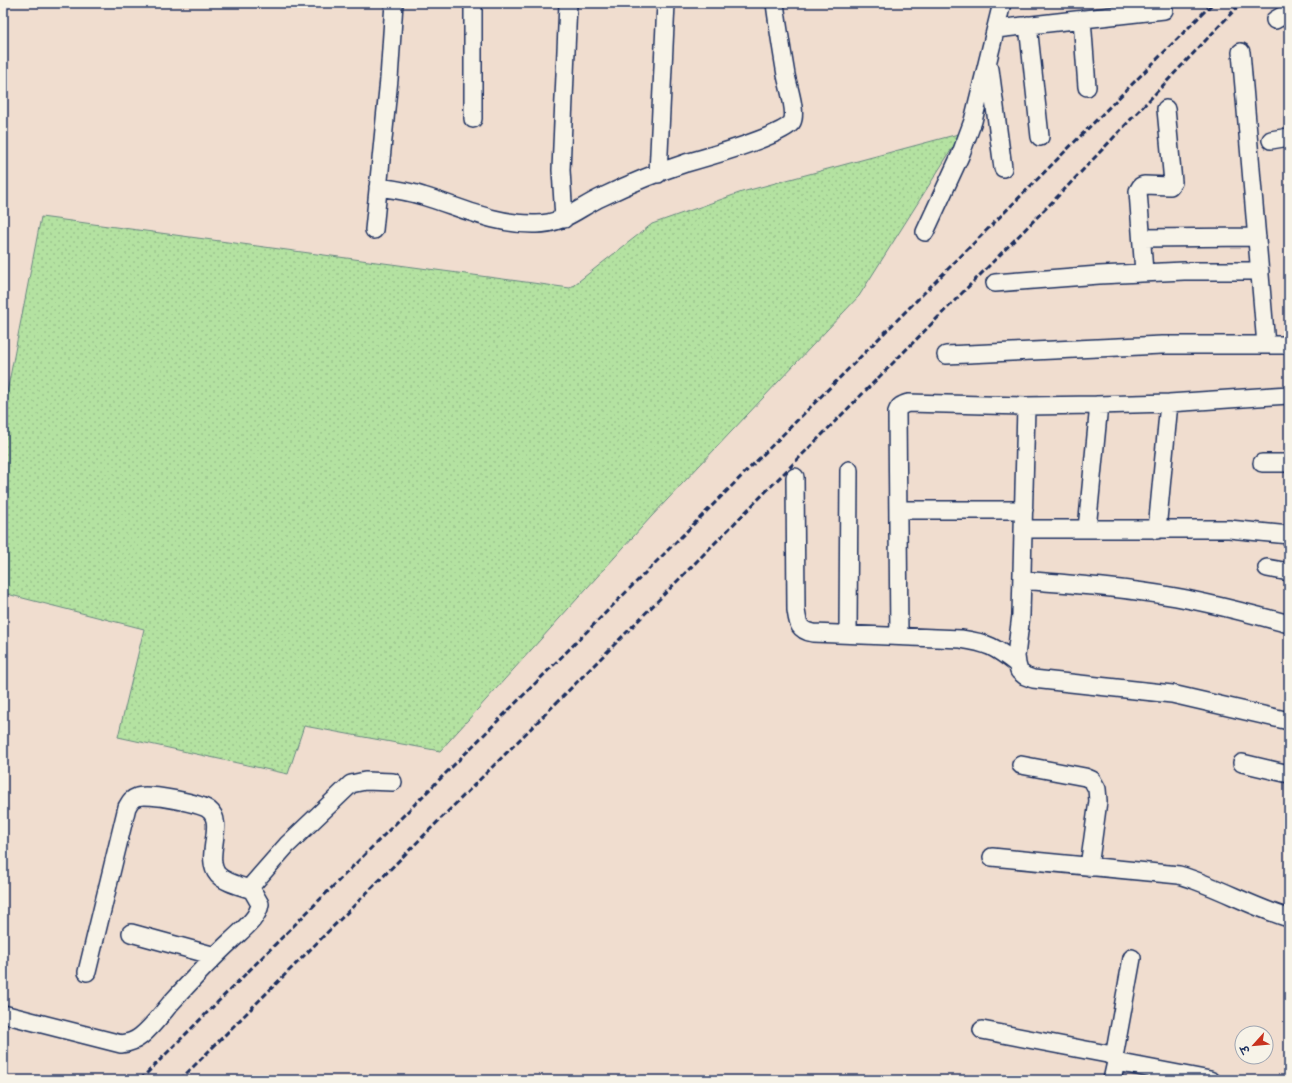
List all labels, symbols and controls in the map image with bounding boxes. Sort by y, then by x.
north arrow [1234,1025,1274,1065]
text: उ [1237,1042,1253,1056]

